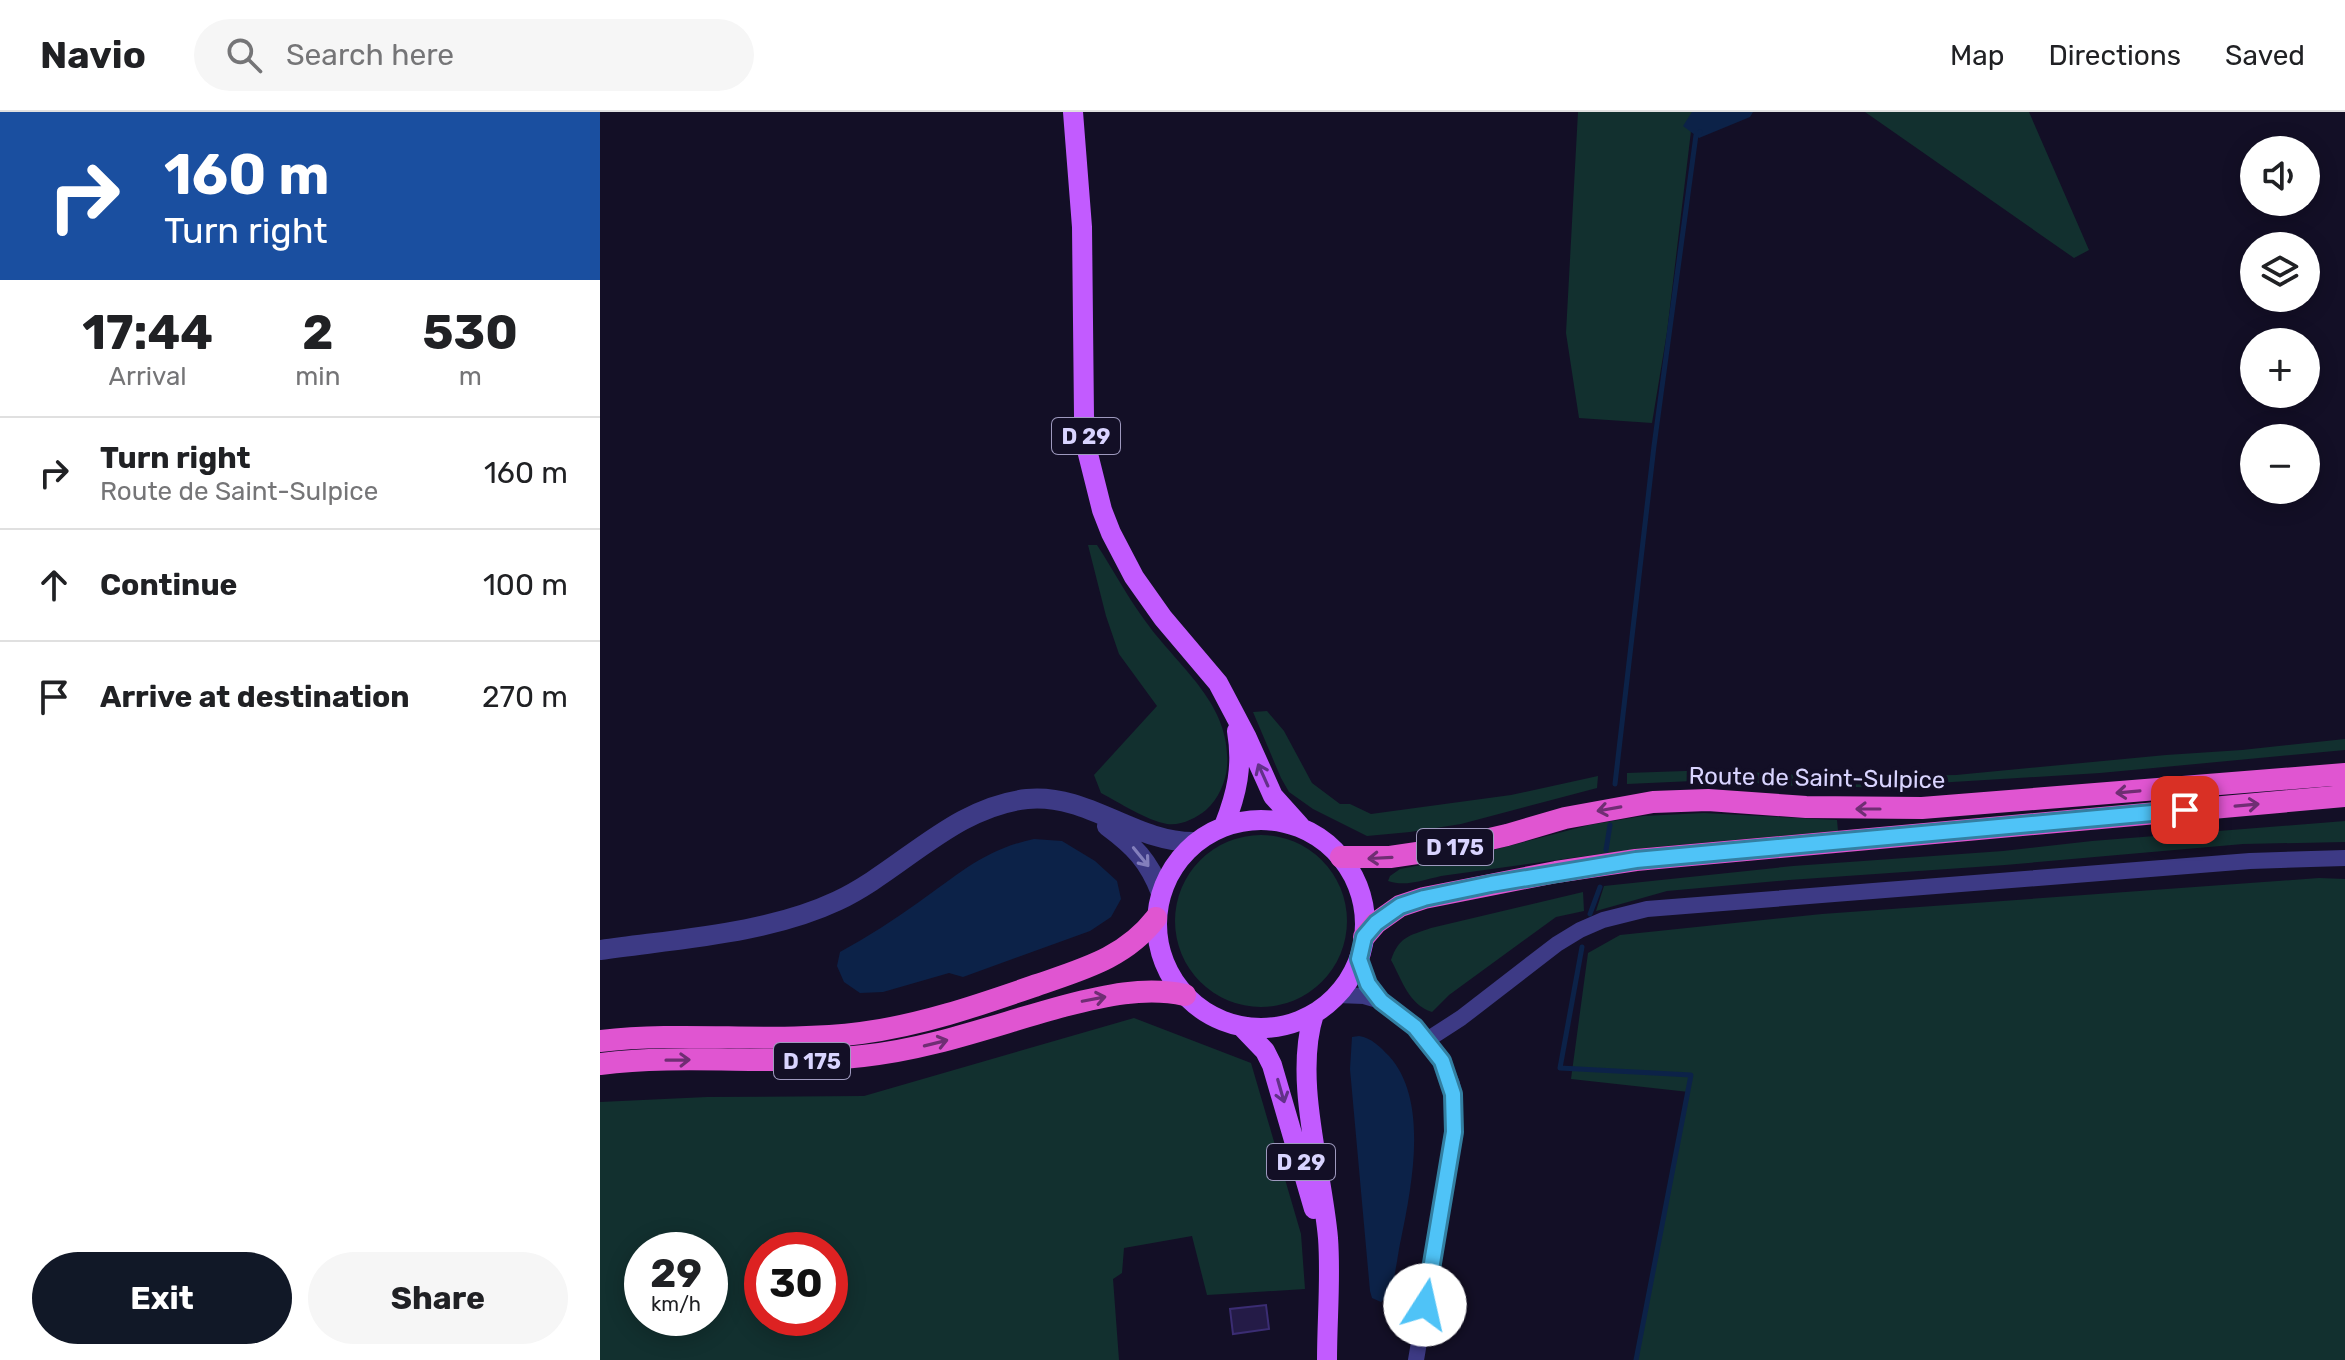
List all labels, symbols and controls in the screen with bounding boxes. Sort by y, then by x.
search box [194,19,754,91]
text: Navio [40,32,146,78]
icon: search [222,33,266,77]
text: Search here [286,37,454,73]
text: Map [1950,39,2004,72]
text: Directions [2048,39,2181,72]
text: Saved [2225,39,2305,72]
map controls [2240,136,2320,504]
button: sound [2240,136,2320,216]
text: 160 m [164,142,330,208]
icon: right [32,144,136,248]
text: Turn right [164,209,328,252]
button: layers [2240,232,2320,312]
text: 17:44 [82,304,213,361]
text: 2 [302,304,333,361]
text: 530 [423,304,518,361]
button: + [2240,328,2320,408]
text: Arrival [109,361,187,392]
text: min [295,361,340,392]
text: m [459,361,482,392]
road number: D 29 [1052,418,1120,454]
button: − [2240,424,2320,504]
text: Turn right [100,440,251,476]
icon: right [32,451,76,495]
text: 160 m [484,455,568,491]
text: Route de Saint-Sulpice [100,476,378,507]
icon: ahead [32,563,76,607]
text: Continue [100,567,237,603]
text: 100 m [483,567,568,603]
icon: arrive [32,675,76,719]
text: Arrive at destination [100,679,410,715]
text: 270 m [482,679,568,715]
street label: Route de Saint-Sulpice [1688,762,1946,794]
one-way arrow [1255,763,1270,788]
pin [2151,776,2219,844]
one-way arrow [2115,784,2142,799]
icon: arrive [2163,788,2207,832]
one-way arrow [2233,797,2260,812]
one-way arrow [1855,801,1882,817]
one-way arrow [1597,802,1623,817]
road number: D 175 [1417,829,1493,865]
one-way arrow [1132,846,1149,867]
one-way arrow [1367,850,1393,865]
one-way arrow [1081,991,1107,1006]
one-way arrow [923,1034,949,1049]
road number: D 175 [774,1043,850,1079]
one-way arrow [664,1052,691,1068]
one-way arrow [1275,1078,1289,1103]
road number: D 29 [1267,1144,1335,1180]
speed limit sign: 30 [744,1232,848,1336]
text: 29 [650,1250,702,1297]
button: Exit [32,1252,292,1344]
button: Share [308,1252,568,1344]
position arrow [1383,1263,1467,1347]
text: km/h [651,1292,701,1316]

